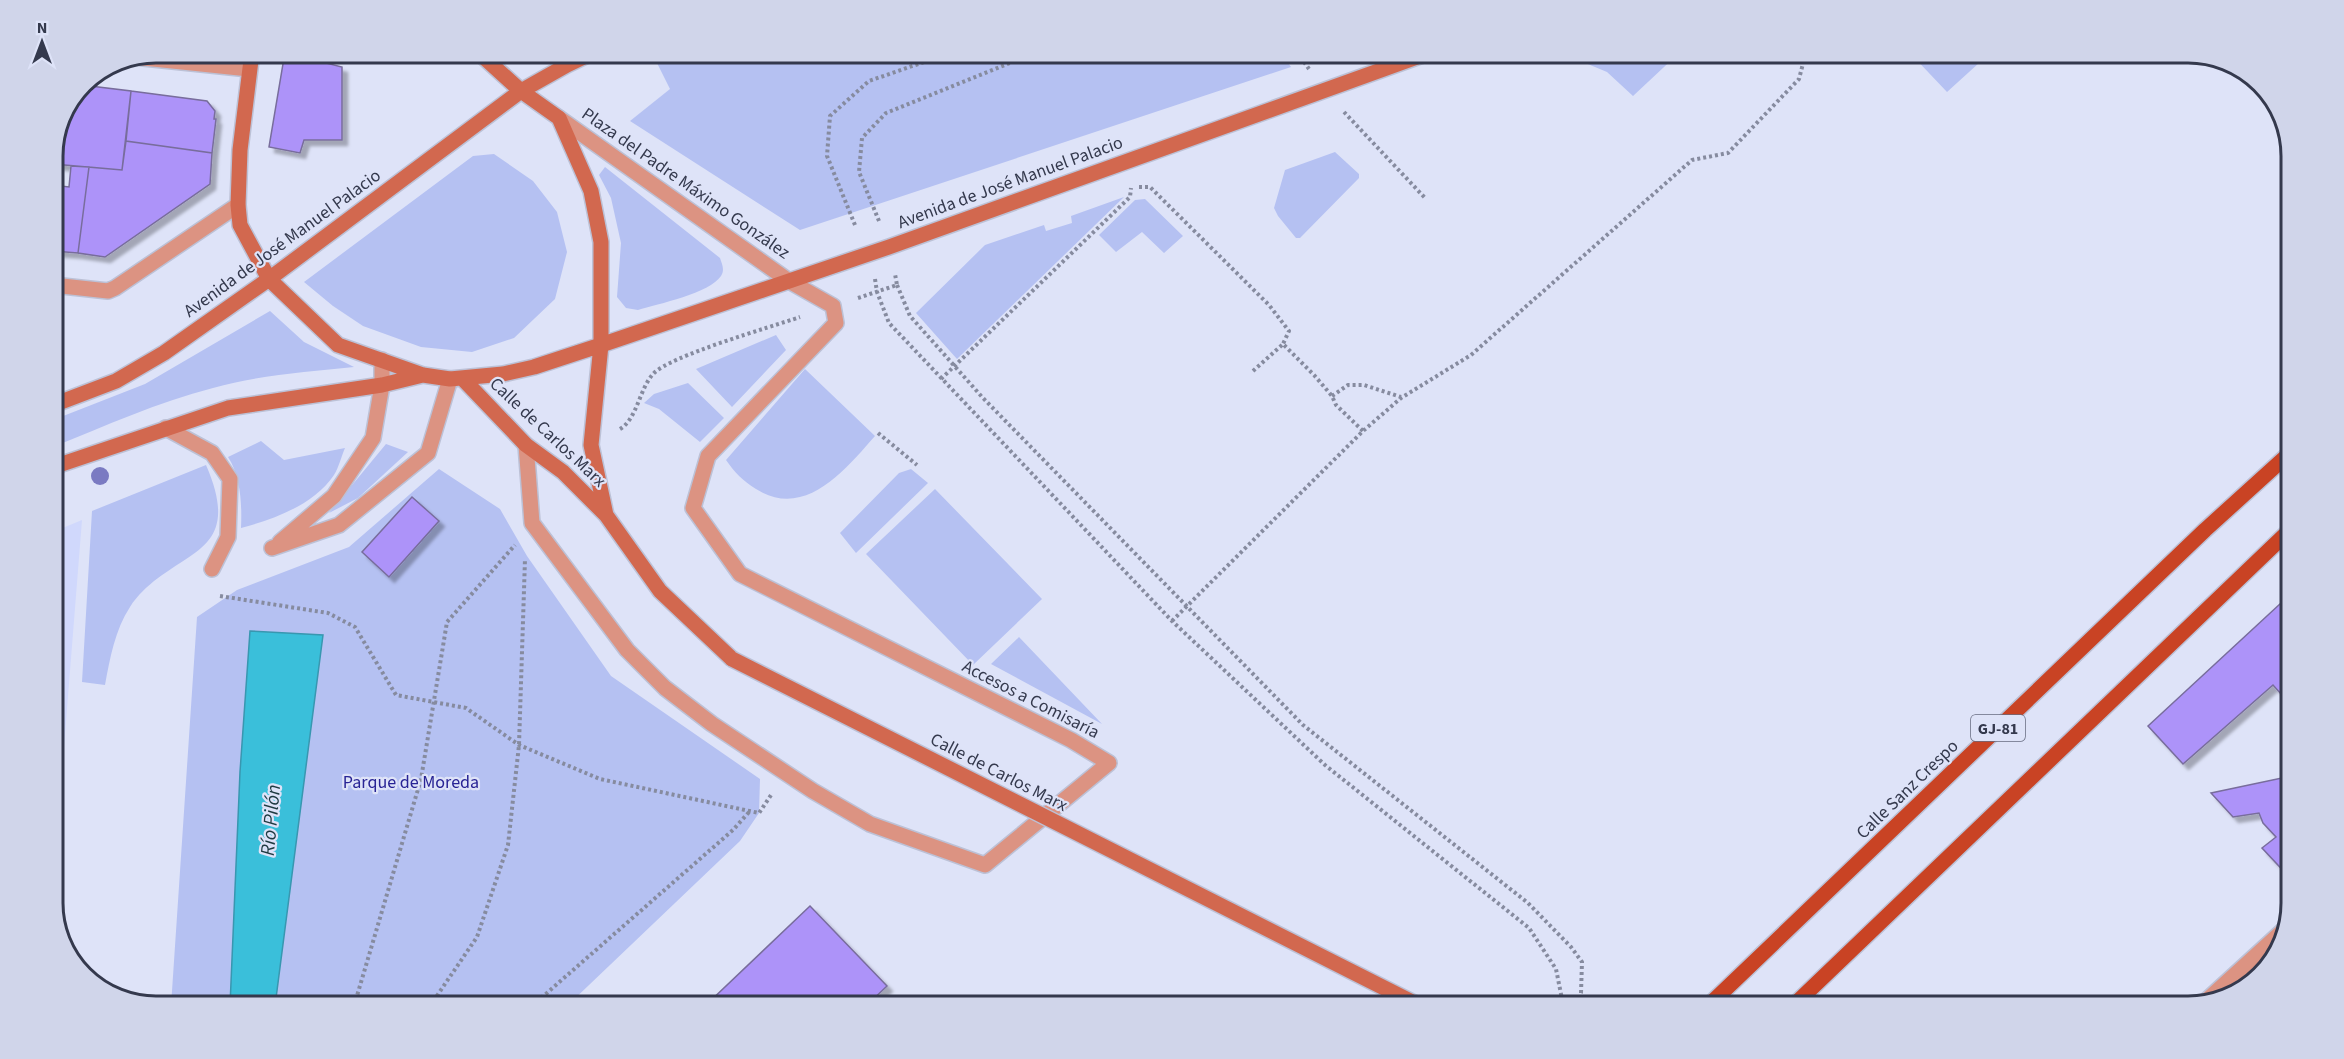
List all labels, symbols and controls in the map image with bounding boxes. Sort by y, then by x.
north arrow [12,12,72,72]
text: N [37,17,47,39]
street label: Plaza del Padre Máximo González [577,102,795,265]
street label: Avenida de José Manuel Palacio [894,130,1126,235]
street label: Avenida de José Manuel Palacio [179,163,386,324]
street label: Calle de Carlos Marx [484,372,611,493]
street label: Accesos a Comisaría [958,654,1104,745]
road number: GJ-81 [1971,715,2025,741]
street label: Calle de Carlos Marx [926,727,1072,818]
street label: Calle Sanz Crespo [1851,734,1964,845]
park label: Parque de Moreda [343,770,479,795]
water label: Río Pilón [254,783,288,857]

